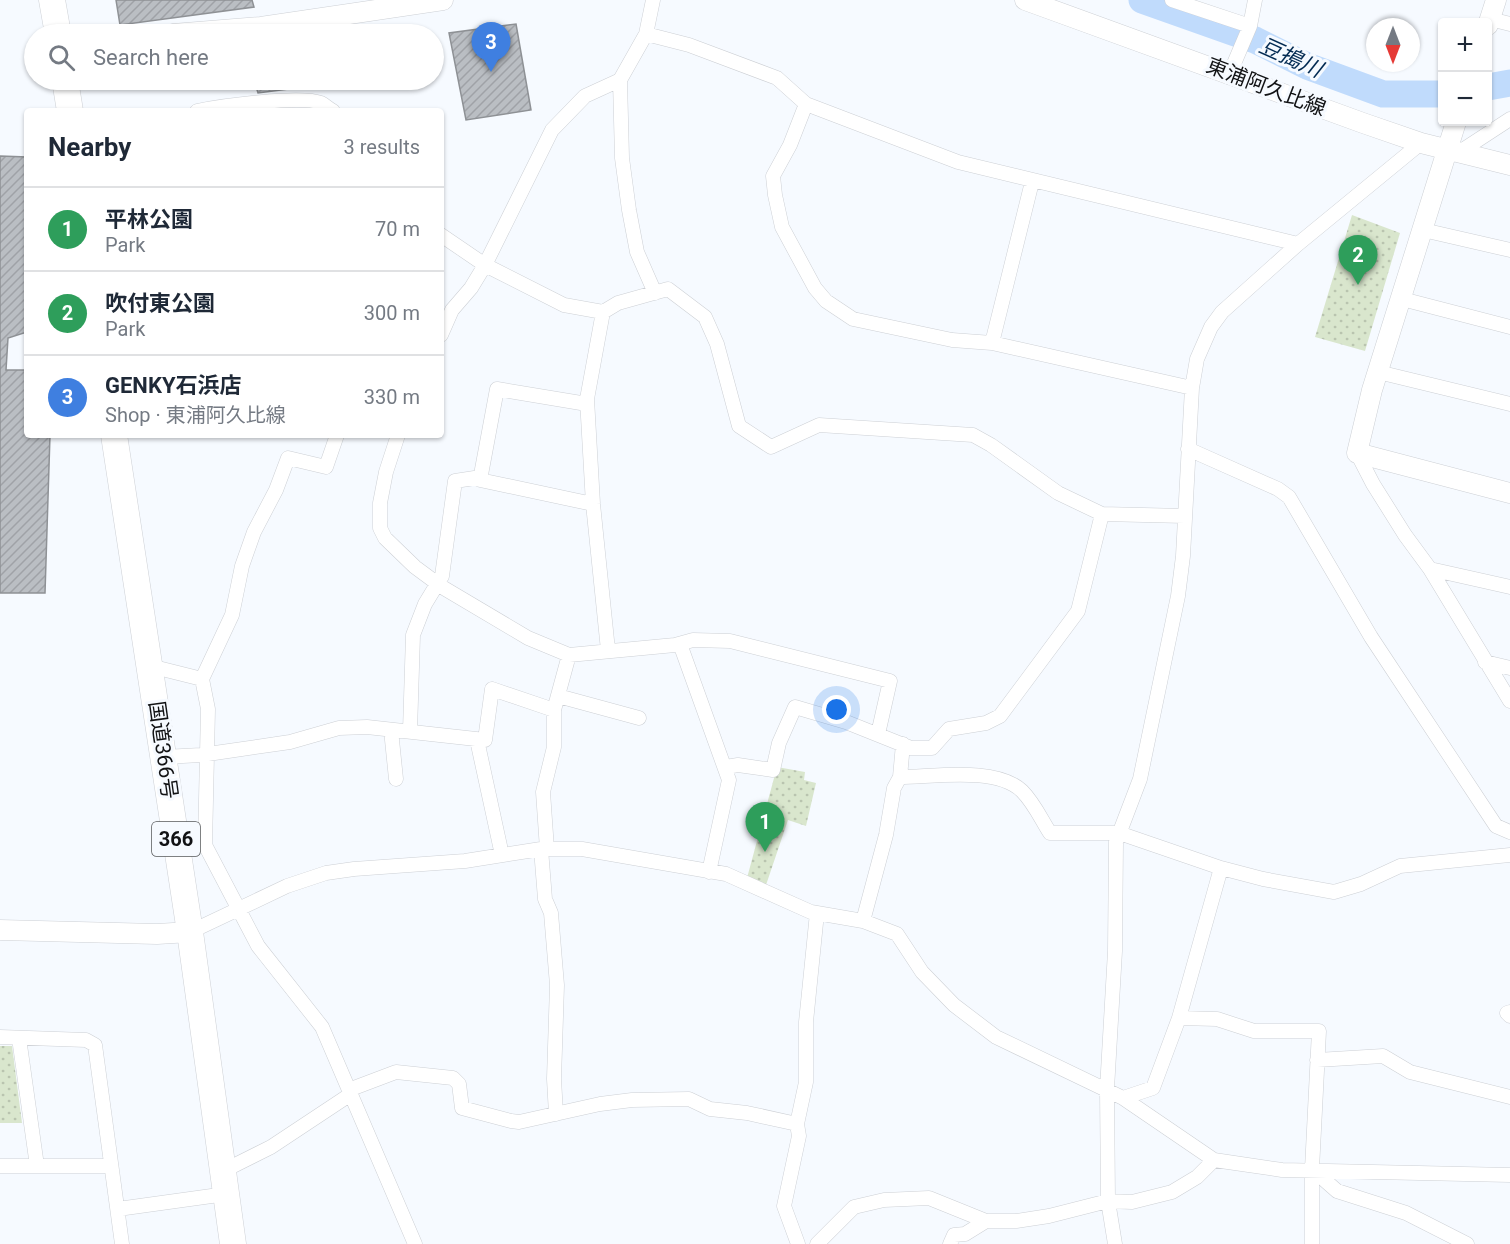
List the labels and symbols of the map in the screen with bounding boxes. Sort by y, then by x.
north arrow [1366,18,1420,72]
pin: 3 [472,22,510,72]
water label: 豆搗川 [1256,33,1328,83]
street label: 東浦阿久比線 [1203,53,1329,121]
pin: 2 [1338,236,1378,285]
your location [822,695,851,724]
street label: 国道366号 [144,700,182,800]
pin: 1 [746,802,784,852]
road number: 366 [152,822,200,856]

